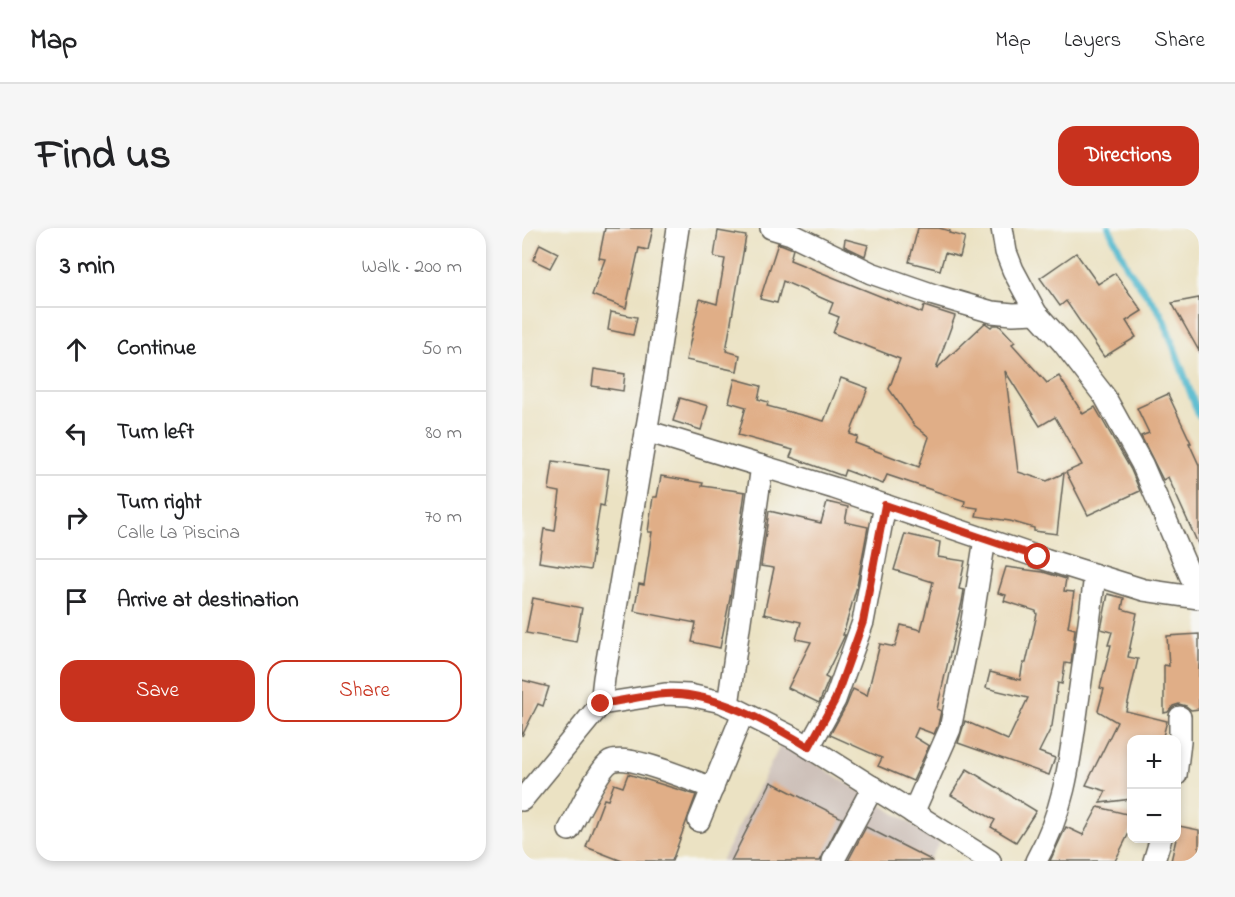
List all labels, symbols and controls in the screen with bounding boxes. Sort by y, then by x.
text: Map [30,21,77,62]
text: Map [995,26,1031,56]
text: Layers [1064,26,1121,56]
text: Share [1154,26,1205,56]
text: Find us [36,126,171,187]
button: Directions [1058,126,1199,186]
text: 3 min [60,248,115,286]
text: Walk · 200 m [362,253,462,282]
icon: ahead [60,333,93,366]
text: Continue [117,333,196,365]
text: 50 m [421,335,462,364]
icon: left [60,417,93,450]
text: Turn left [117,417,194,449]
text: 80 m [425,419,462,448]
text: Turn right [117,487,202,519]
icon: right [60,501,93,534]
text: 70 m [425,503,462,532]
text: Calle La Piscina [117,519,240,548]
route start [1024,543,1050,569]
icon: arrive [60,585,93,618]
text: Arrive at destination [117,585,299,617]
button: Save [60,660,255,722]
button: Share [267,660,462,722]
route end [587,690,613,716]
map controls [1127,735,1181,843]
button: + [1127,735,1181,789]
button: − [1127,789,1181,843]

